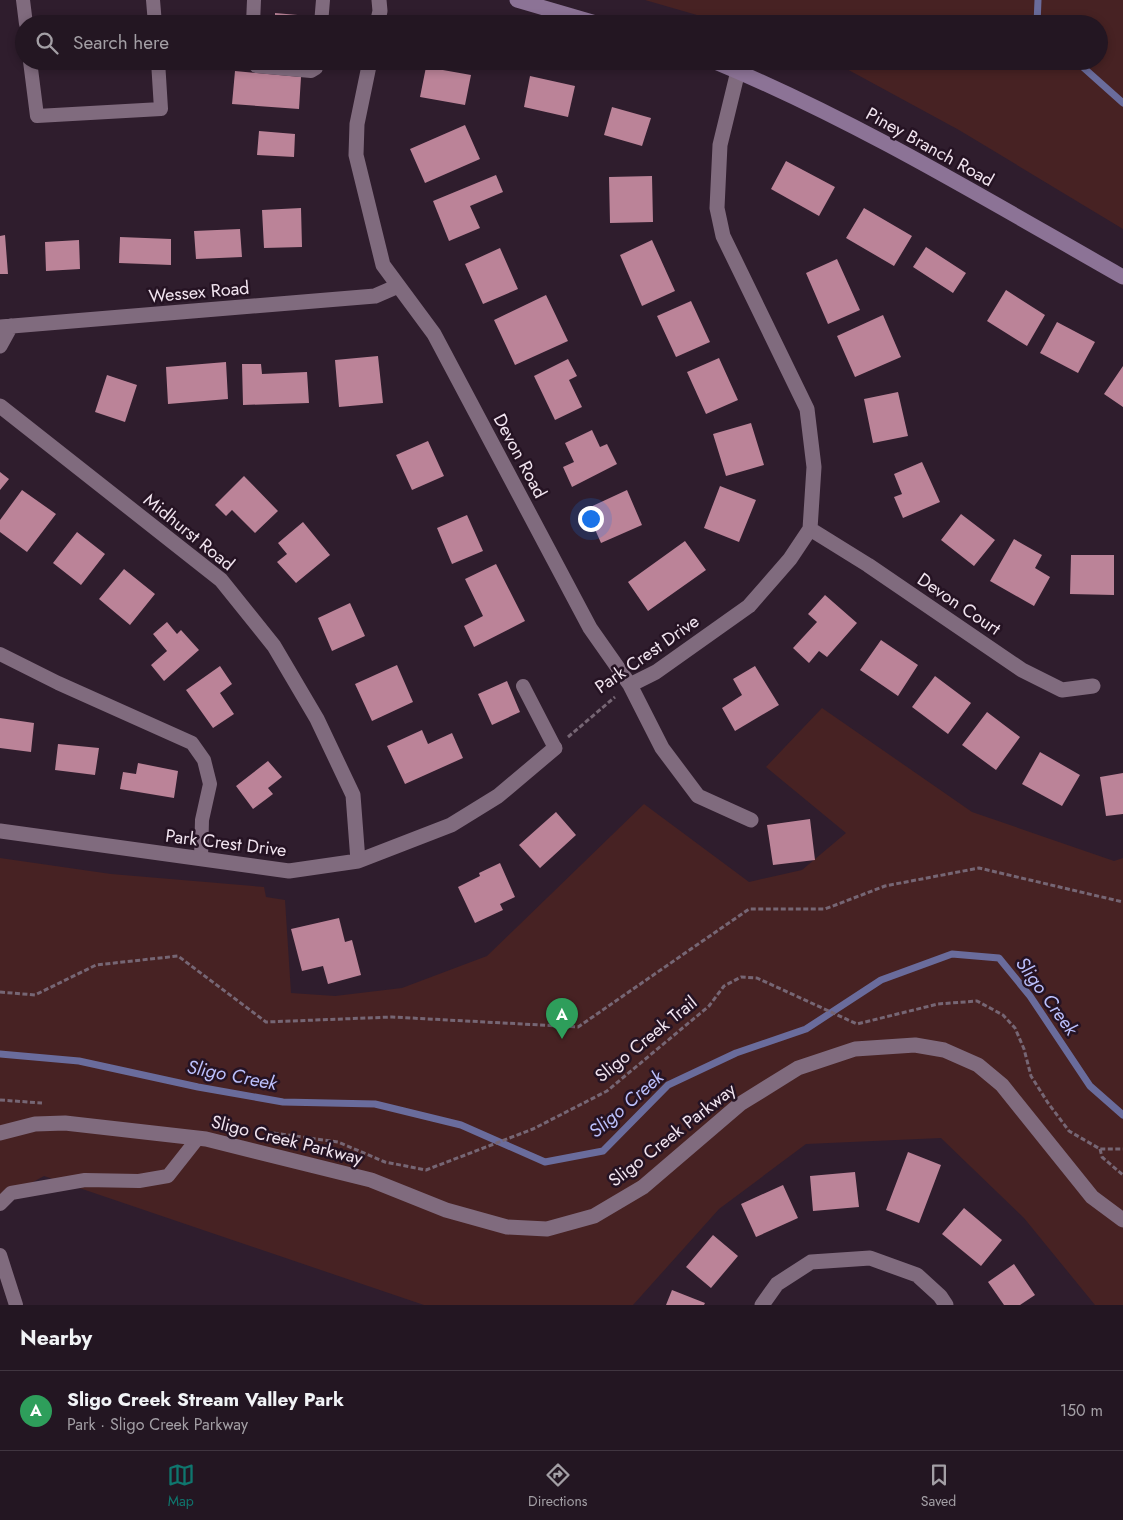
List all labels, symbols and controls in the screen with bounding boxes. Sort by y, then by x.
search box [15,15,1108,70]
icon: search [33,29,61,57]
text: Search here [73,29,169,56]
street label: Piney Branch Road [861,101,999,193]
street label: Wessex Road [148,275,250,309]
street label: Devon Road [487,409,553,503]
street label: Midhurst Road [138,487,240,577]
your location [578,506,604,532]
street label: Devon Court [912,566,1006,642]
street label: Park Crest Drive [590,608,704,700]
street label: Park Crest Drive [164,823,288,863]
water label: Sligo Creek [1009,951,1085,1042]
street label: Sligo Creek Trail [589,990,703,1088]
pin: A [546,998,578,1039]
water label: Sligo Creek [185,1053,280,1097]
water label: Sligo Creek [583,1063,670,1144]
street label: Sligo Creek Parkway [603,1077,741,1193]
street label: Sligo Creek Parkway [208,1109,366,1171]
text: Nearby [20,1323,92,1353]
text: Sligo Creek Stream Valley Park [67,1386,344,1413]
text: A [30,1399,42,1422]
text: 150 m [1060,1399,1103,1422]
text: Park · Sligo Creek Parkway [67,1413,248,1436]
tab: Map [167,1461,195,1511]
tab: Directions [528,1461,587,1511]
tab: Saved [921,1461,956,1511]

